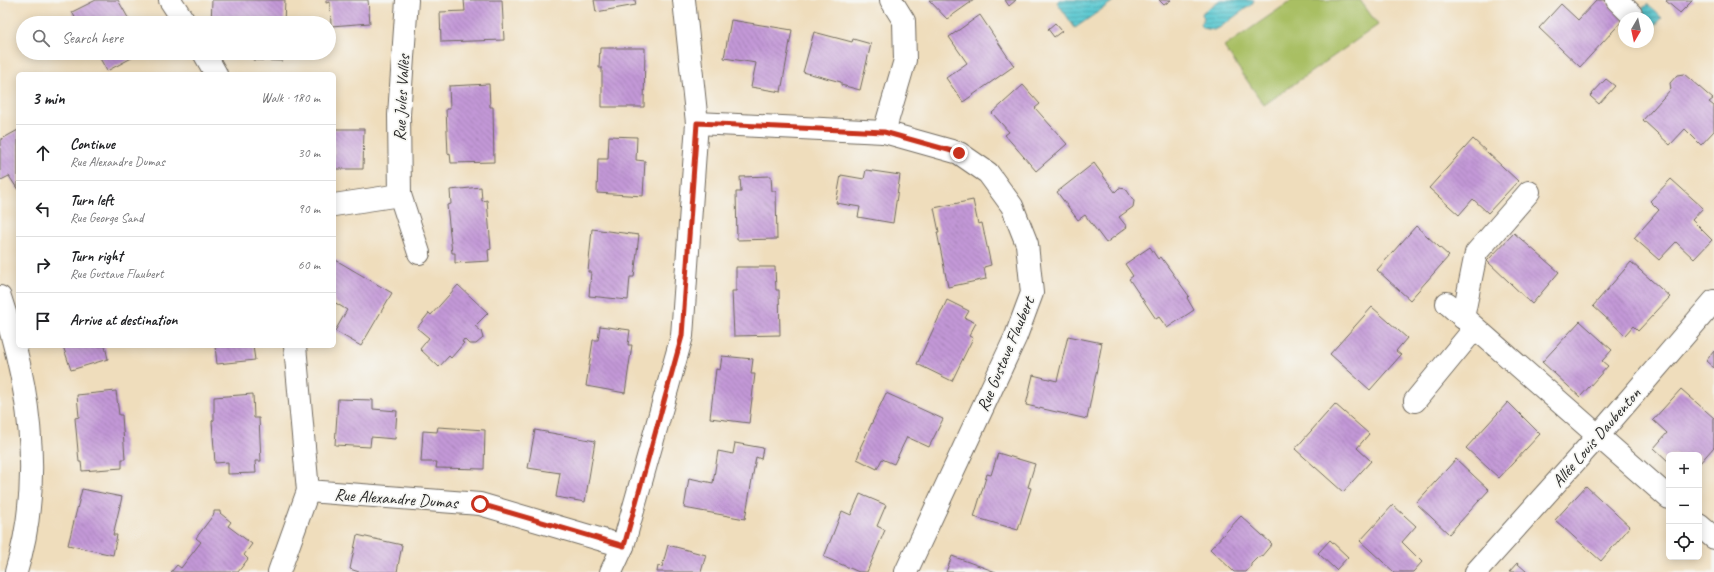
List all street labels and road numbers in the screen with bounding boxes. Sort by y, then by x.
street label: Rue Jules Vallès [389,52,414,142]
street label: Rue Gustave Flaubert [972,292,1040,415]
street label: Allée Louis Daubenton [1547,383,1645,491]
street label: Rue Alexandre Dumas [334,484,461,513]

